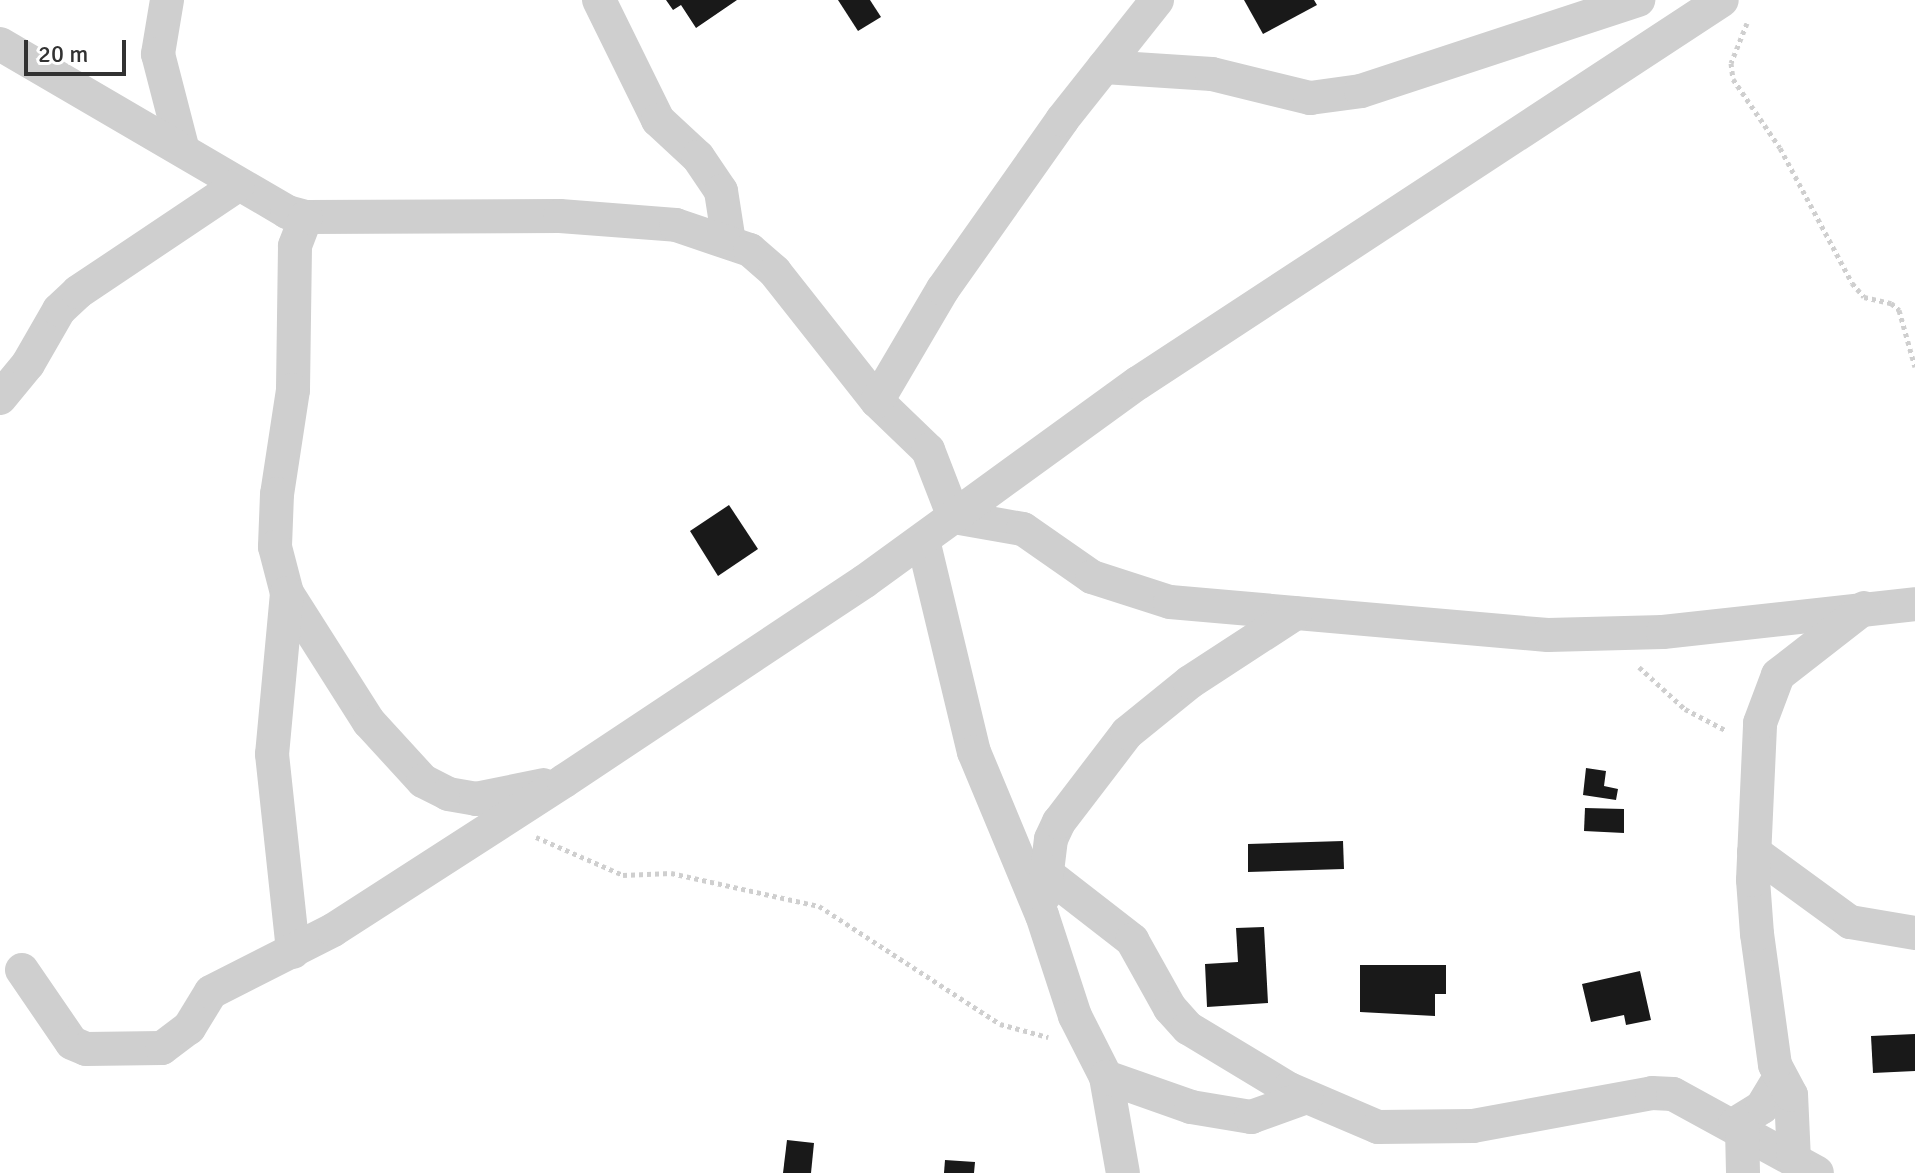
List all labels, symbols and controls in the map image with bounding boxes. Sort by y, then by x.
scale bar [28,24,130,74]
text: 20 m [38,39,88,69]

